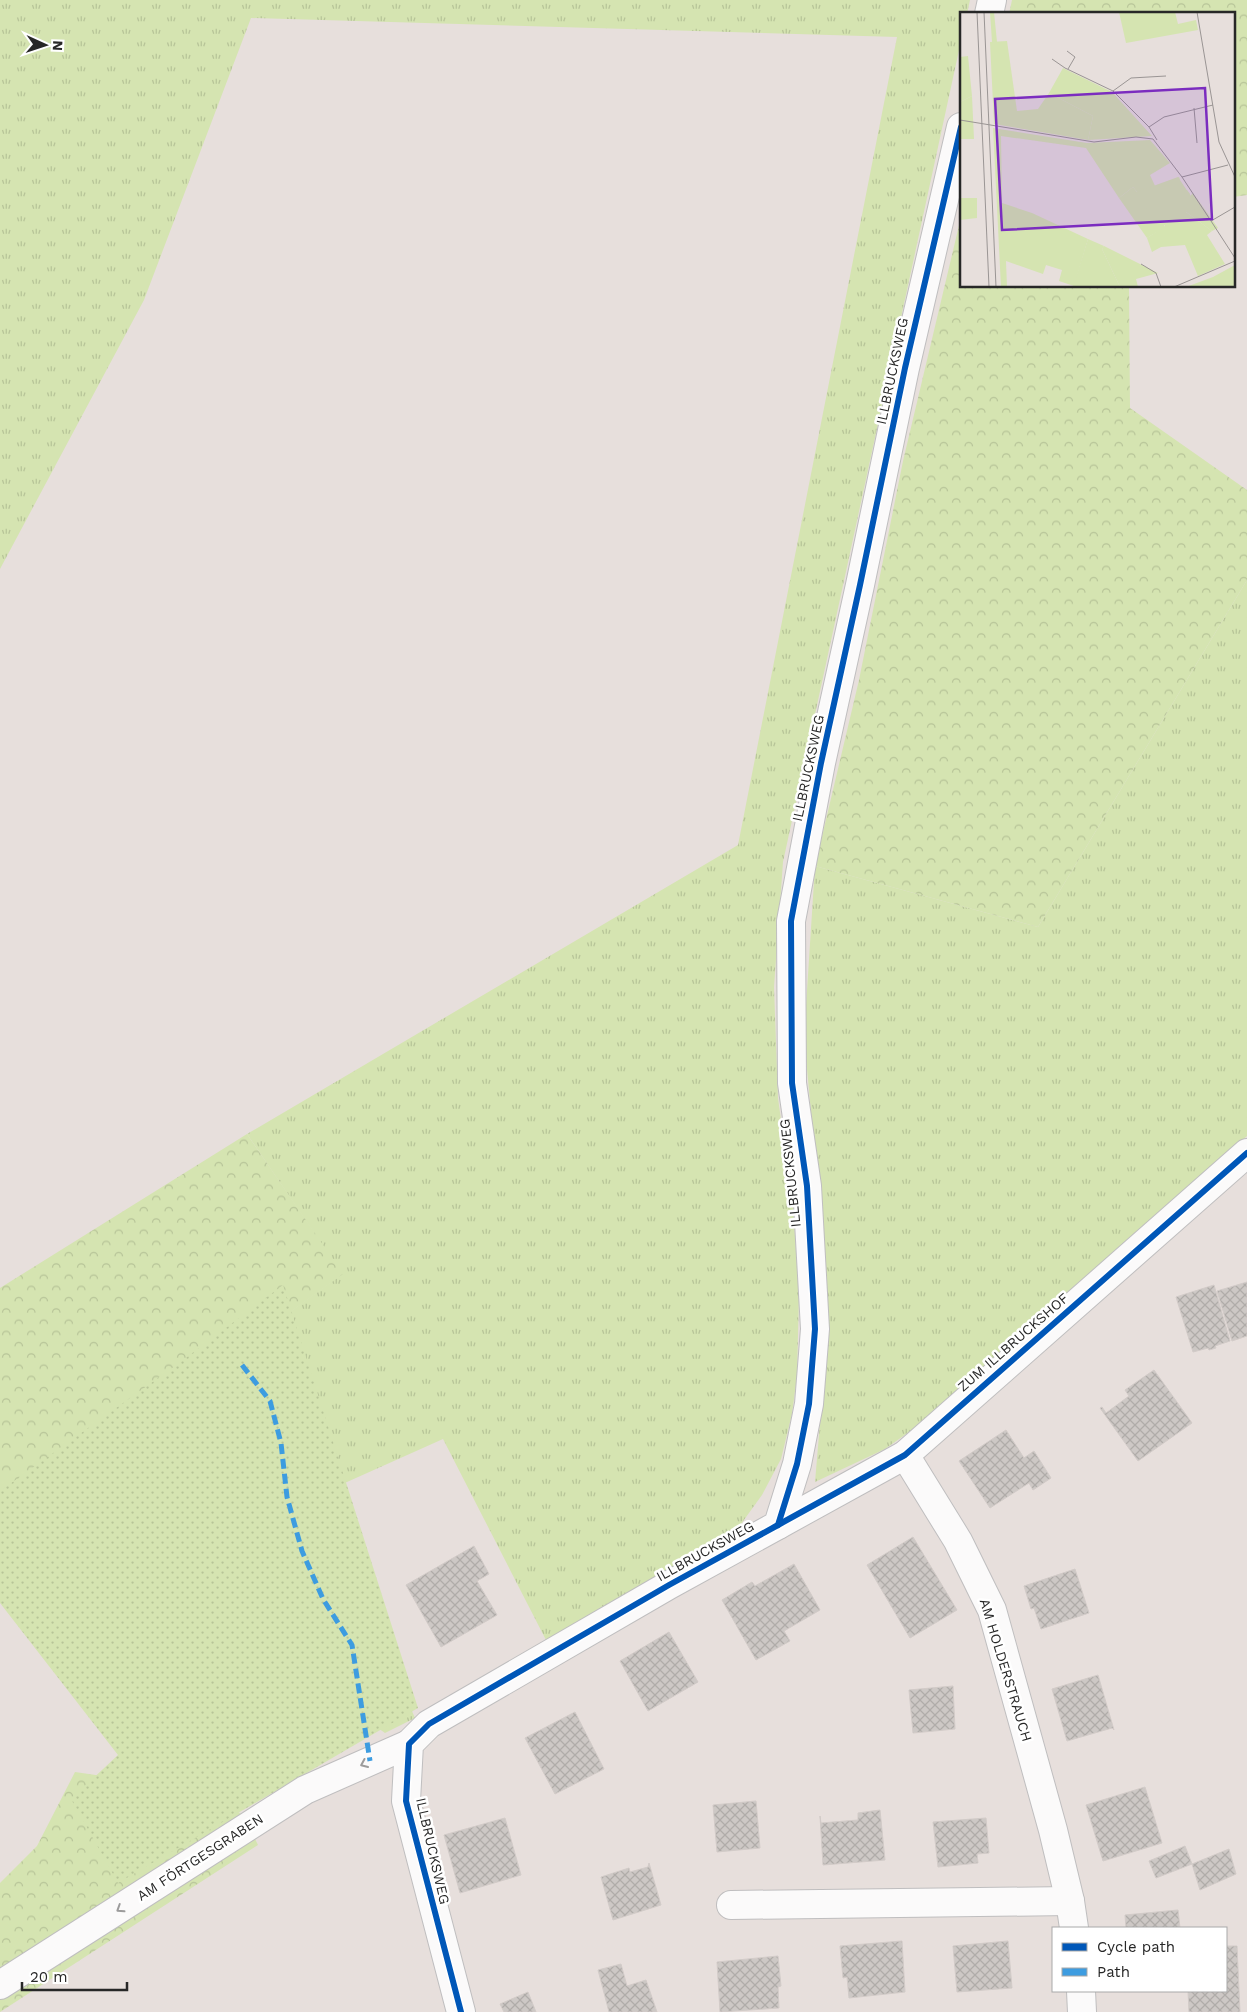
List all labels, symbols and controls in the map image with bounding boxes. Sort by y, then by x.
inset map [960,12,1234,288]
north arrow [20,20,70,70]
text: N [50,40,66,51]
street label: ILLBRUCKSWEG [873,316,911,426]
street label: ILLBRUCKSWEG [789,713,827,823]
street label: ILLBRUCKSWEG [776,1118,804,1228]
street label: ZUM ILLBRUCKSHOF [954,1290,1072,1394]
street label: ILLBRUCKSWEG [653,1518,757,1584]
street label: AM HOLDERSTRAUCH [977,1597,1035,1743]
one-way arrow [360,1757,369,1768]
street label: ILLBRUCKSWEG [413,1796,453,1906]
street label: AM FÖRTGESGRABEN [134,1810,266,1904]
one-way arrow [116,1903,125,1912]
legend [1052,1927,1227,1992]
text: Cycle path [1097,1938,1175,1956]
scale bar [22,1960,128,1992]
text: Path [1097,1963,1130,1981]
text: 20 m [30,1968,68,1986]

